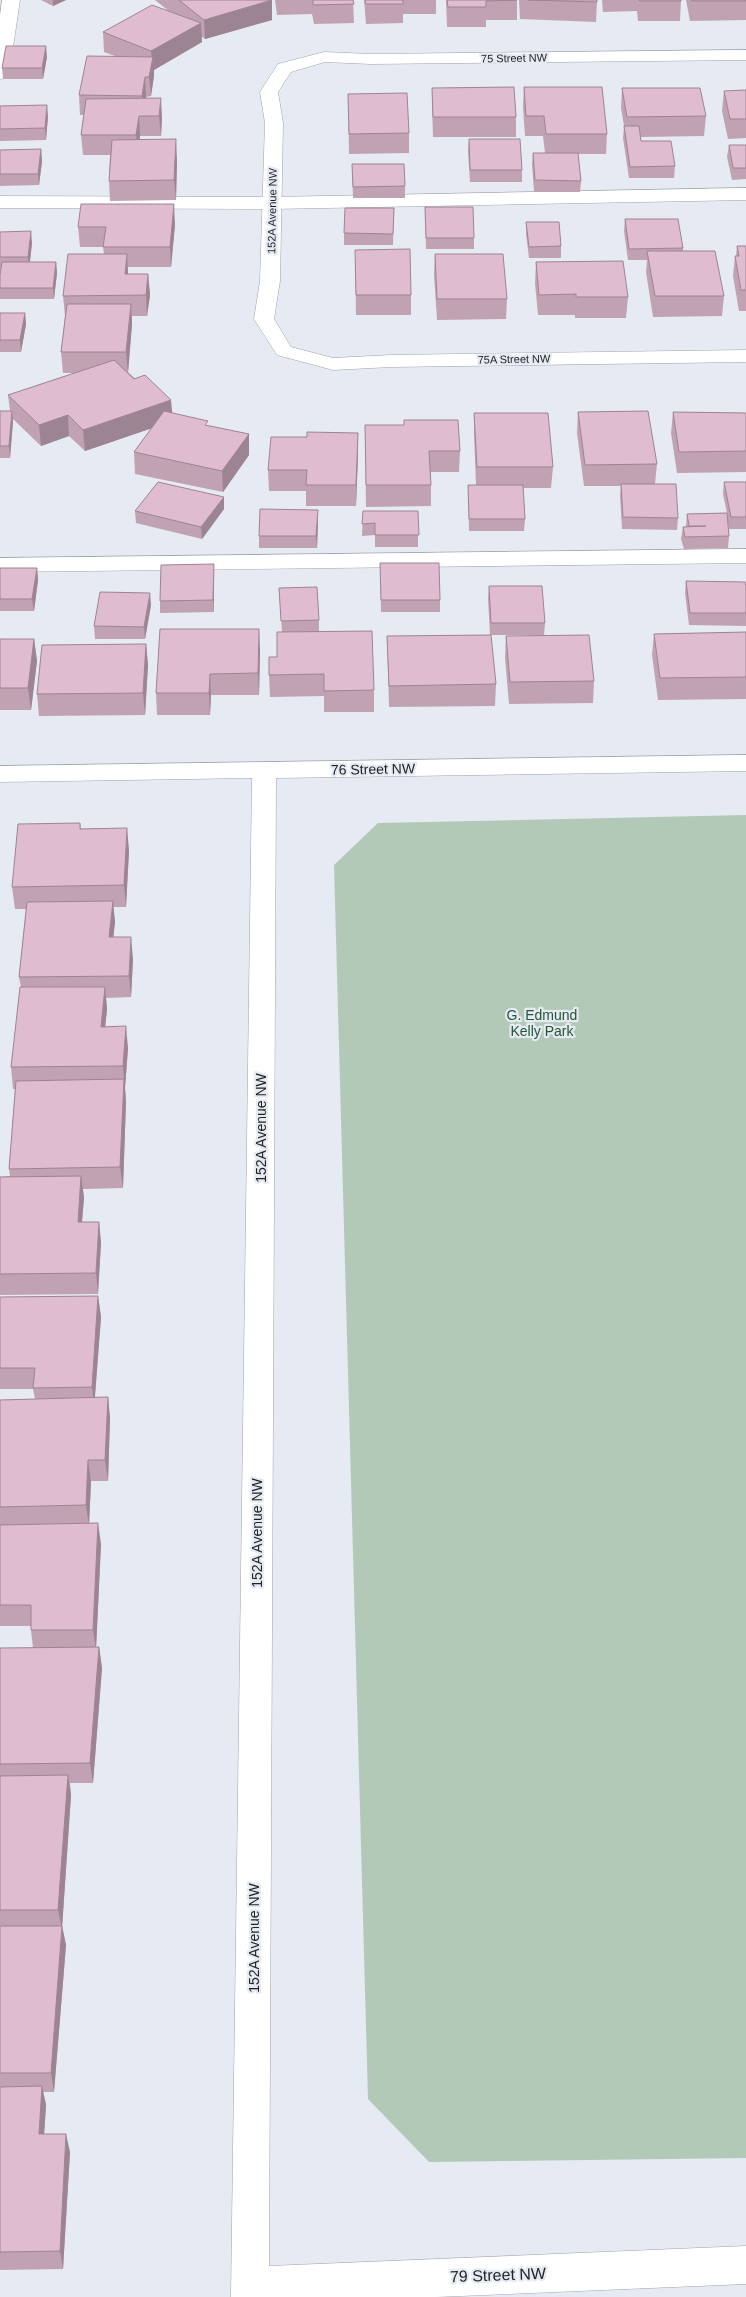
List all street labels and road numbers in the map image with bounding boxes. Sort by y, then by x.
street label: 75 Street NW [481,51,548,65]
street label: 152A Avenue NW [265,167,279,254]
street label: 75A Street NW [478,352,551,366]
street label: 76 Street NW [331,760,416,778]
street label: 152A Avenue NW [253,1072,269,1183]
street label: 152A Avenue NW [249,1477,265,1588]
street label: 152A Avenue NW [246,1882,262,1993]
street label: 79 Street NW [450,2265,547,2285]

